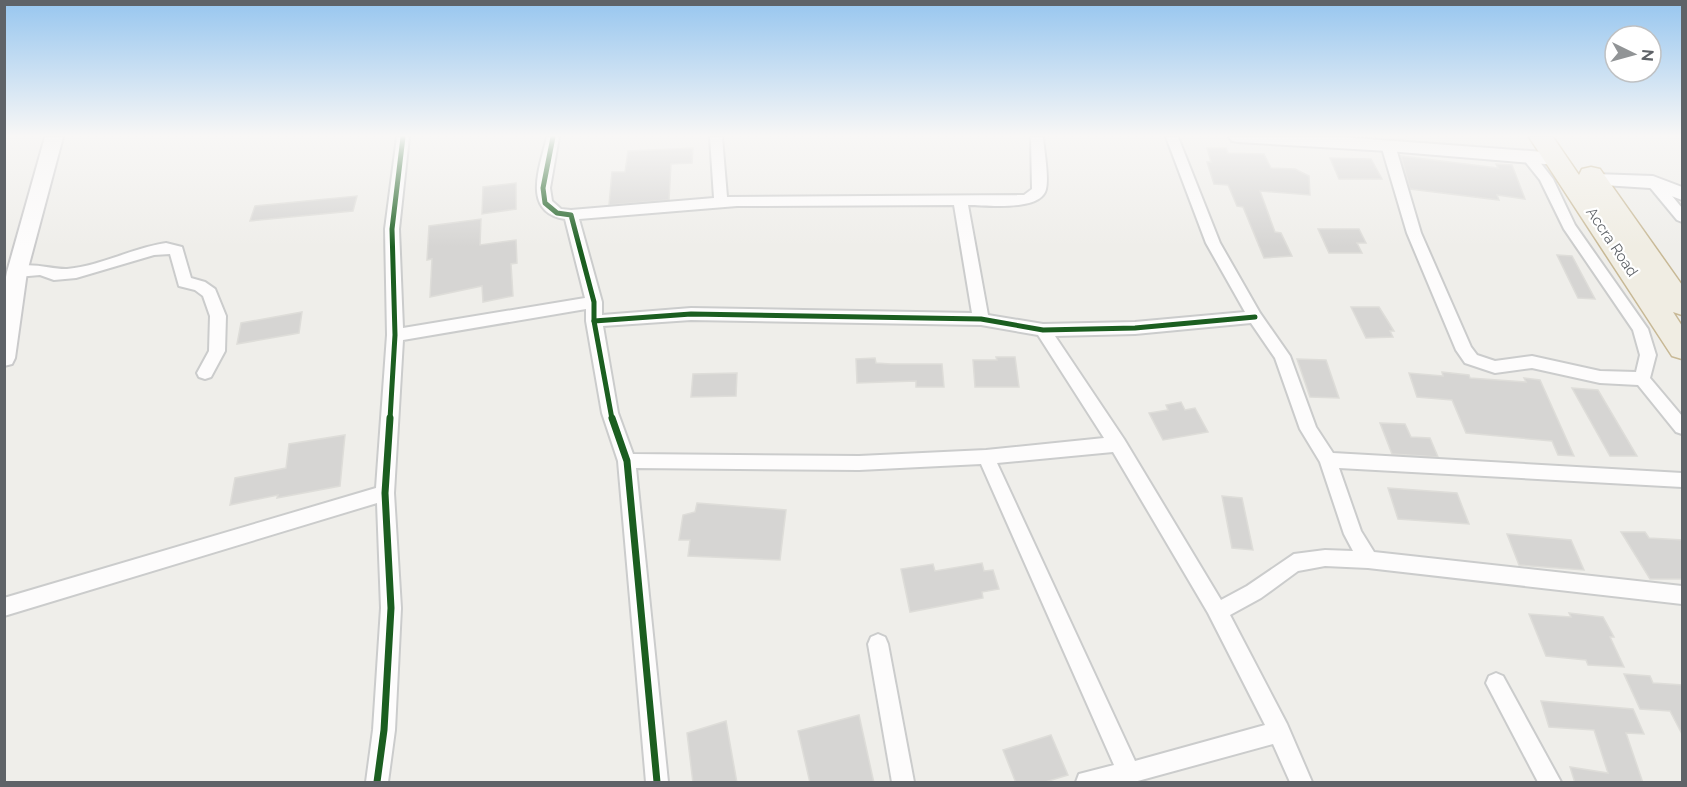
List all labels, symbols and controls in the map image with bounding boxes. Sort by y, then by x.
north arrow [1603,24,1663,84]
text: N [1637,48,1657,62]
street label: Accra Road [1582,204,1642,280]

